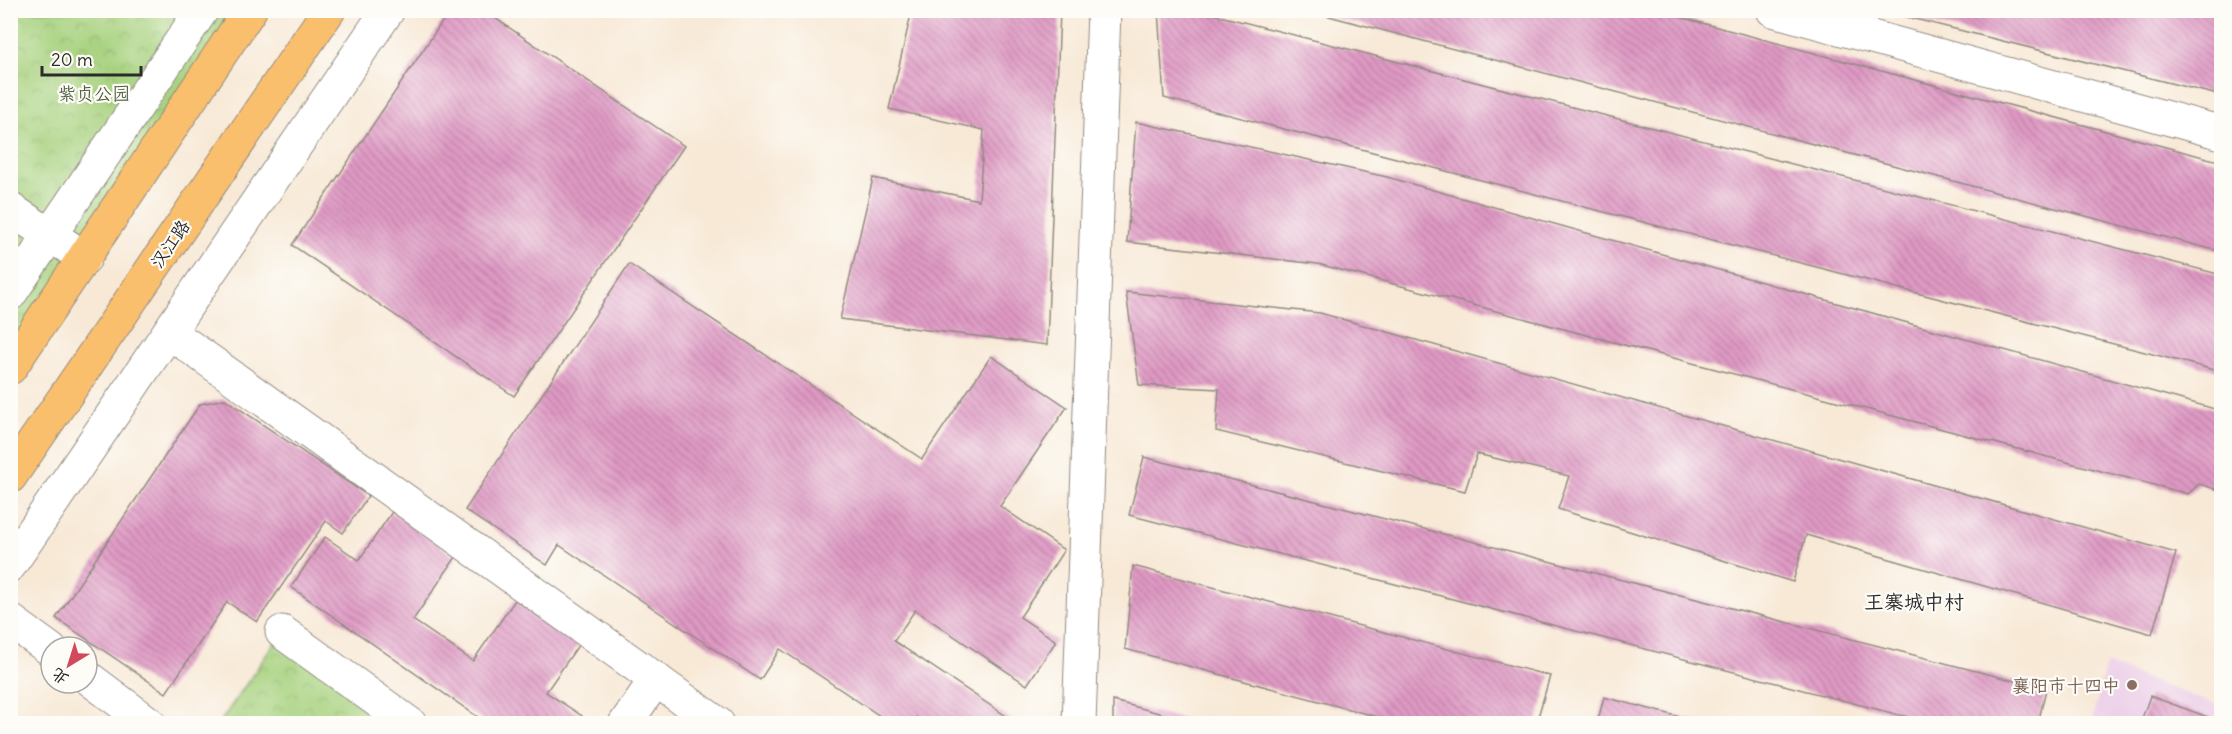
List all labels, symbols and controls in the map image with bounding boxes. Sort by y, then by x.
scale bar [42,39,141,77]
text: 20 m [51,48,93,71]
park label: 紫贞公园 [58,82,130,105]
street label: 汉江路 [145,215,195,273]
district label: 王寨城中村 [1864,589,1964,614]
north arrow [39,635,99,695]
text: 北 [47,664,72,690]
place label: 襄阳市十四中 [2012,674,2120,697]
marker: 襄阳市十四中 [2125,678,2139,692]

